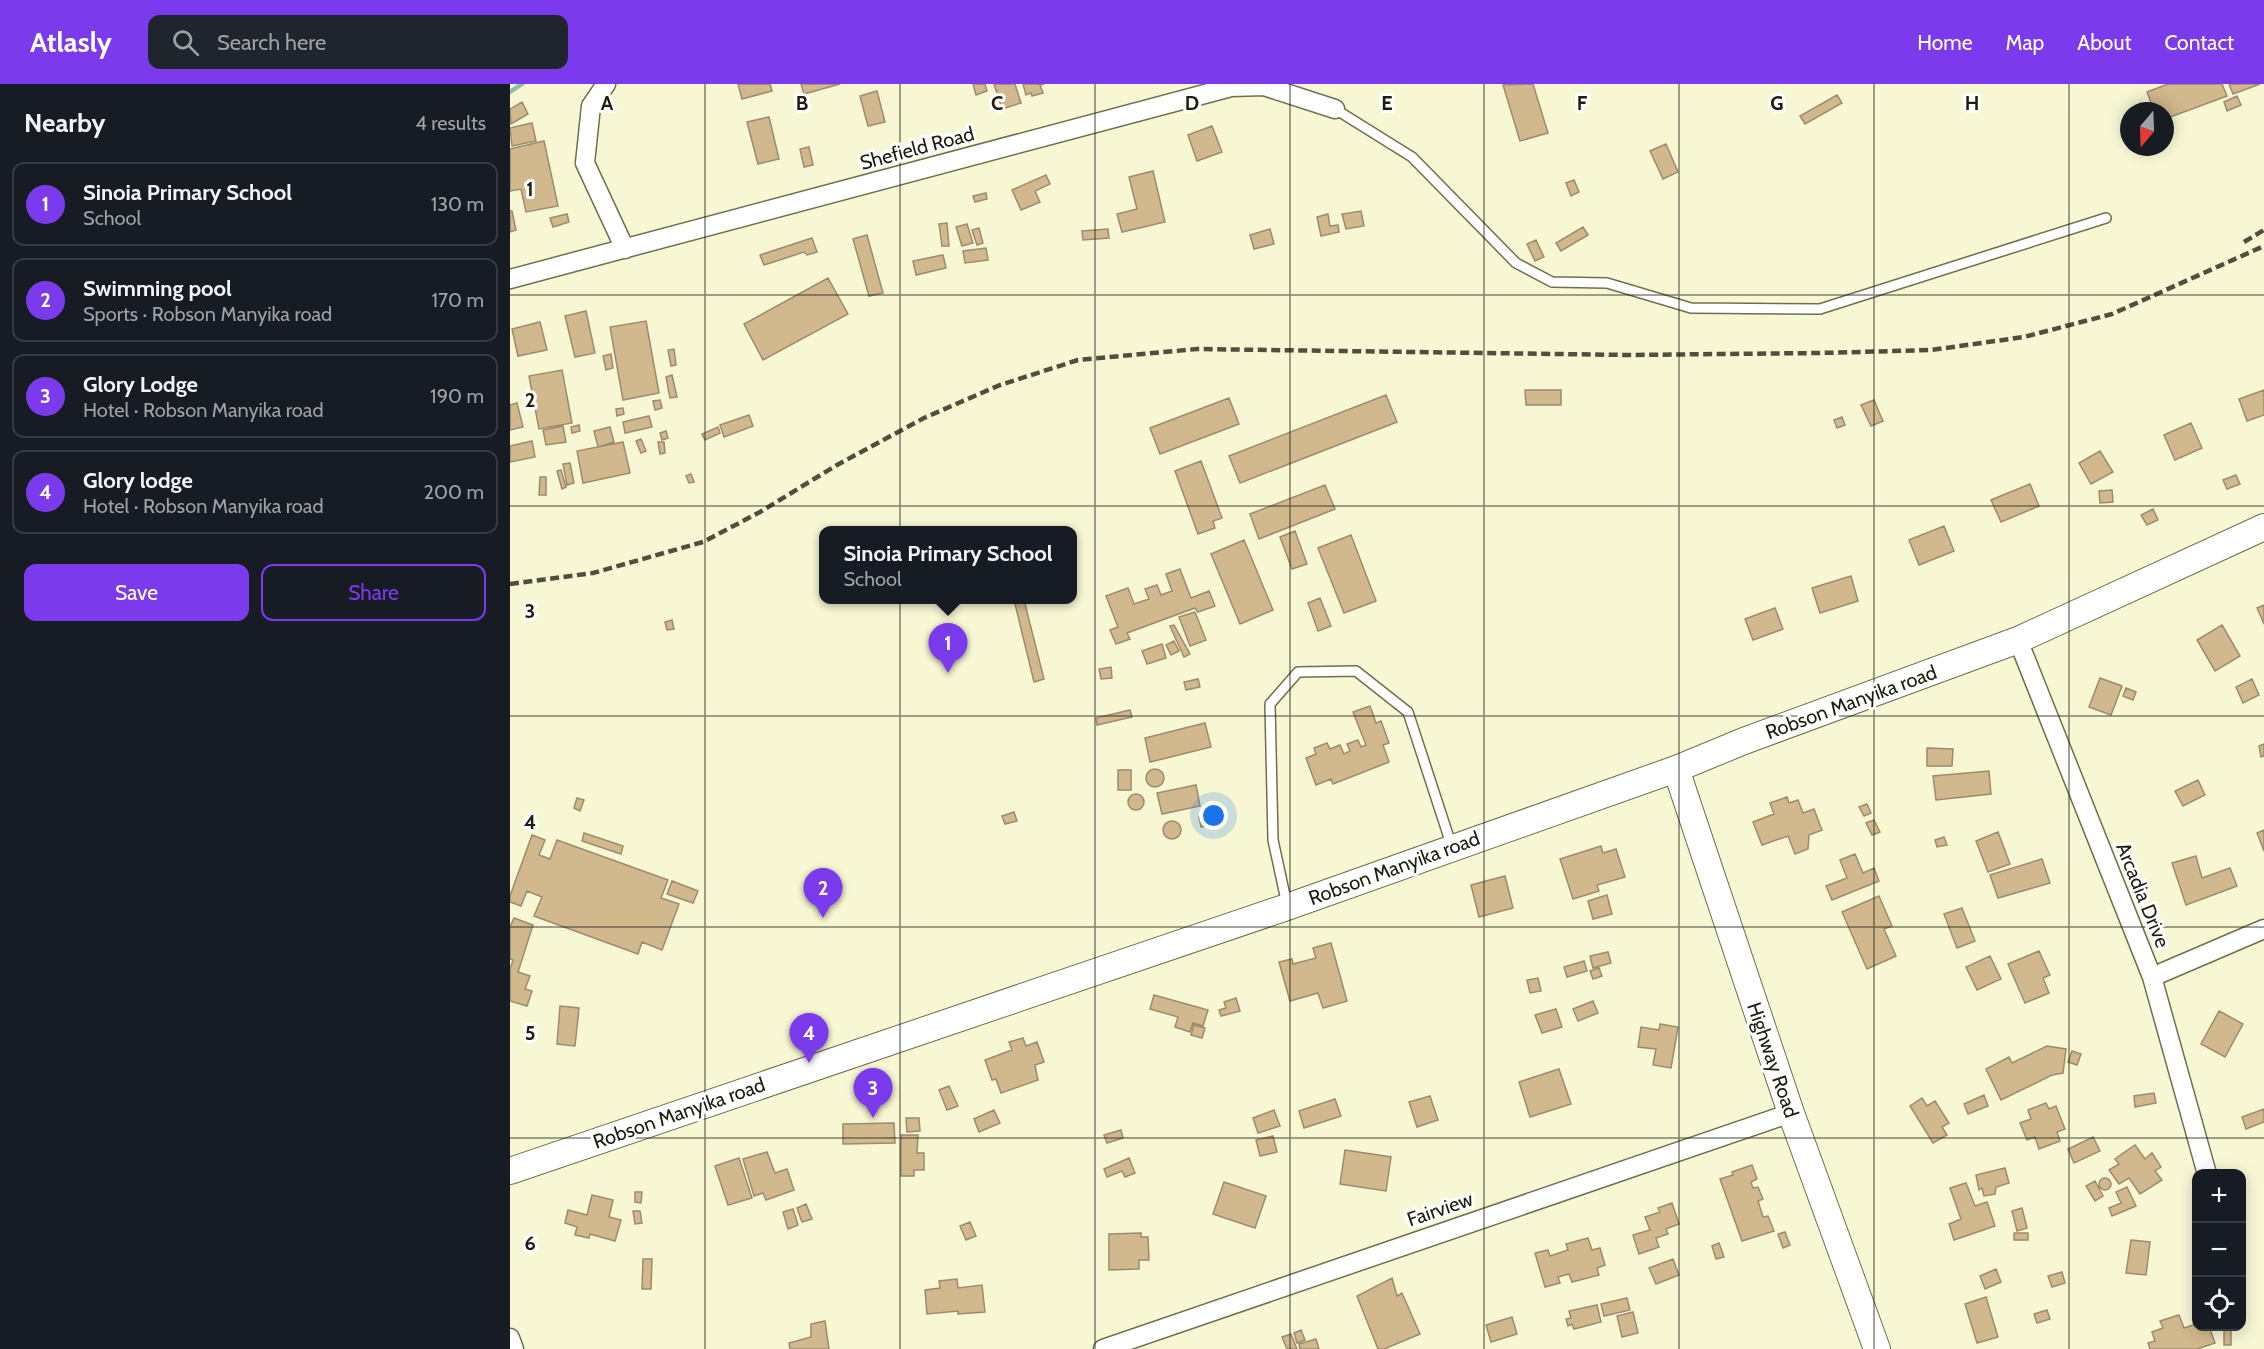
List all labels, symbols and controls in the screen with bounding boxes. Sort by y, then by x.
search box [148,15,568,69]
text: Atlasly [30,25,112,59]
icon: search [169,26,202,59]
text: Search here [217,29,326,56]
text: Home [1917,30,1973,55]
text: Map [2006,30,2044,55]
text: About [2077,30,2131,55]
text: Contact [2164,30,2234,55]
text: A [601,91,614,115]
text: B [796,91,808,115]
text: C [991,91,1003,115]
text: D [1185,91,1199,115]
text: E [1381,91,1393,115]
text: F [1577,91,1588,115]
text: G [1770,91,1784,115]
text: H [1965,91,1979,115]
north arrow [2120,102,2174,156]
text: Nearby [24,107,105,139]
text: 4 results [415,111,486,135]
street label: Shefield Road [857,121,977,175]
text: 1 [526,177,534,201]
text: Sinoia Primary School [83,179,292,206]
text: 1 [42,192,49,216]
text: 130 m [431,192,484,216]
text: School [83,206,141,230]
text: Swimming pool [83,275,232,302]
text: 2 [40,288,51,312]
text: 170 m [432,288,484,312]
text: Sports · Robson Manyika road [83,302,332,326]
text: Glory Lodge [83,371,198,398]
text: 3 [40,384,51,408]
text: 190 m [430,384,484,408]
text: 2 [525,388,535,412]
text: Hotel · Robson Manyika road [83,398,324,422]
text: Glory lodge [83,467,193,494]
text: 4 [39,480,52,504]
text: 200 m [424,480,484,504]
text: Hotel · Robson Manyika road [83,494,324,518]
popup [819,526,1077,604]
text: Sinoia Primary School [843,540,1053,567]
button: Save [24,564,249,621]
button: Share [261,564,486,621]
text: School [843,567,902,591]
text: 3 [525,599,535,623]
pin: 1 [928,624,968,673]
street label: Robson Manyika road [1762,660,1940,744]
your location [1199,801,1228,830]
text: 4 [524,810,536,834]
street label: Robson Manyika road [1305,826,1483,910]
street label: Arcadia Drive [2111,839,2175,951]
pin: 2 [804,868,842,918]
street label: Highway Road [1742,999,1804,1121]
pin: 4 [790,1014,828,1063]
text: 5 [525,1021,535,1045]
pin: 3 [854,1068,892,1118]
street label: Robson Manyika road [590,1072,768,1154]
map controls [2192,1169,2246,1331]
button: + [2192,1169,2246,1223]
street label: Fairview [1404,1186,1477,1231]
button: − [2192,1223,2246,1277]
text: 6 [524,1231,536,1255]
button: locate [2192,1277,2246,1331]

